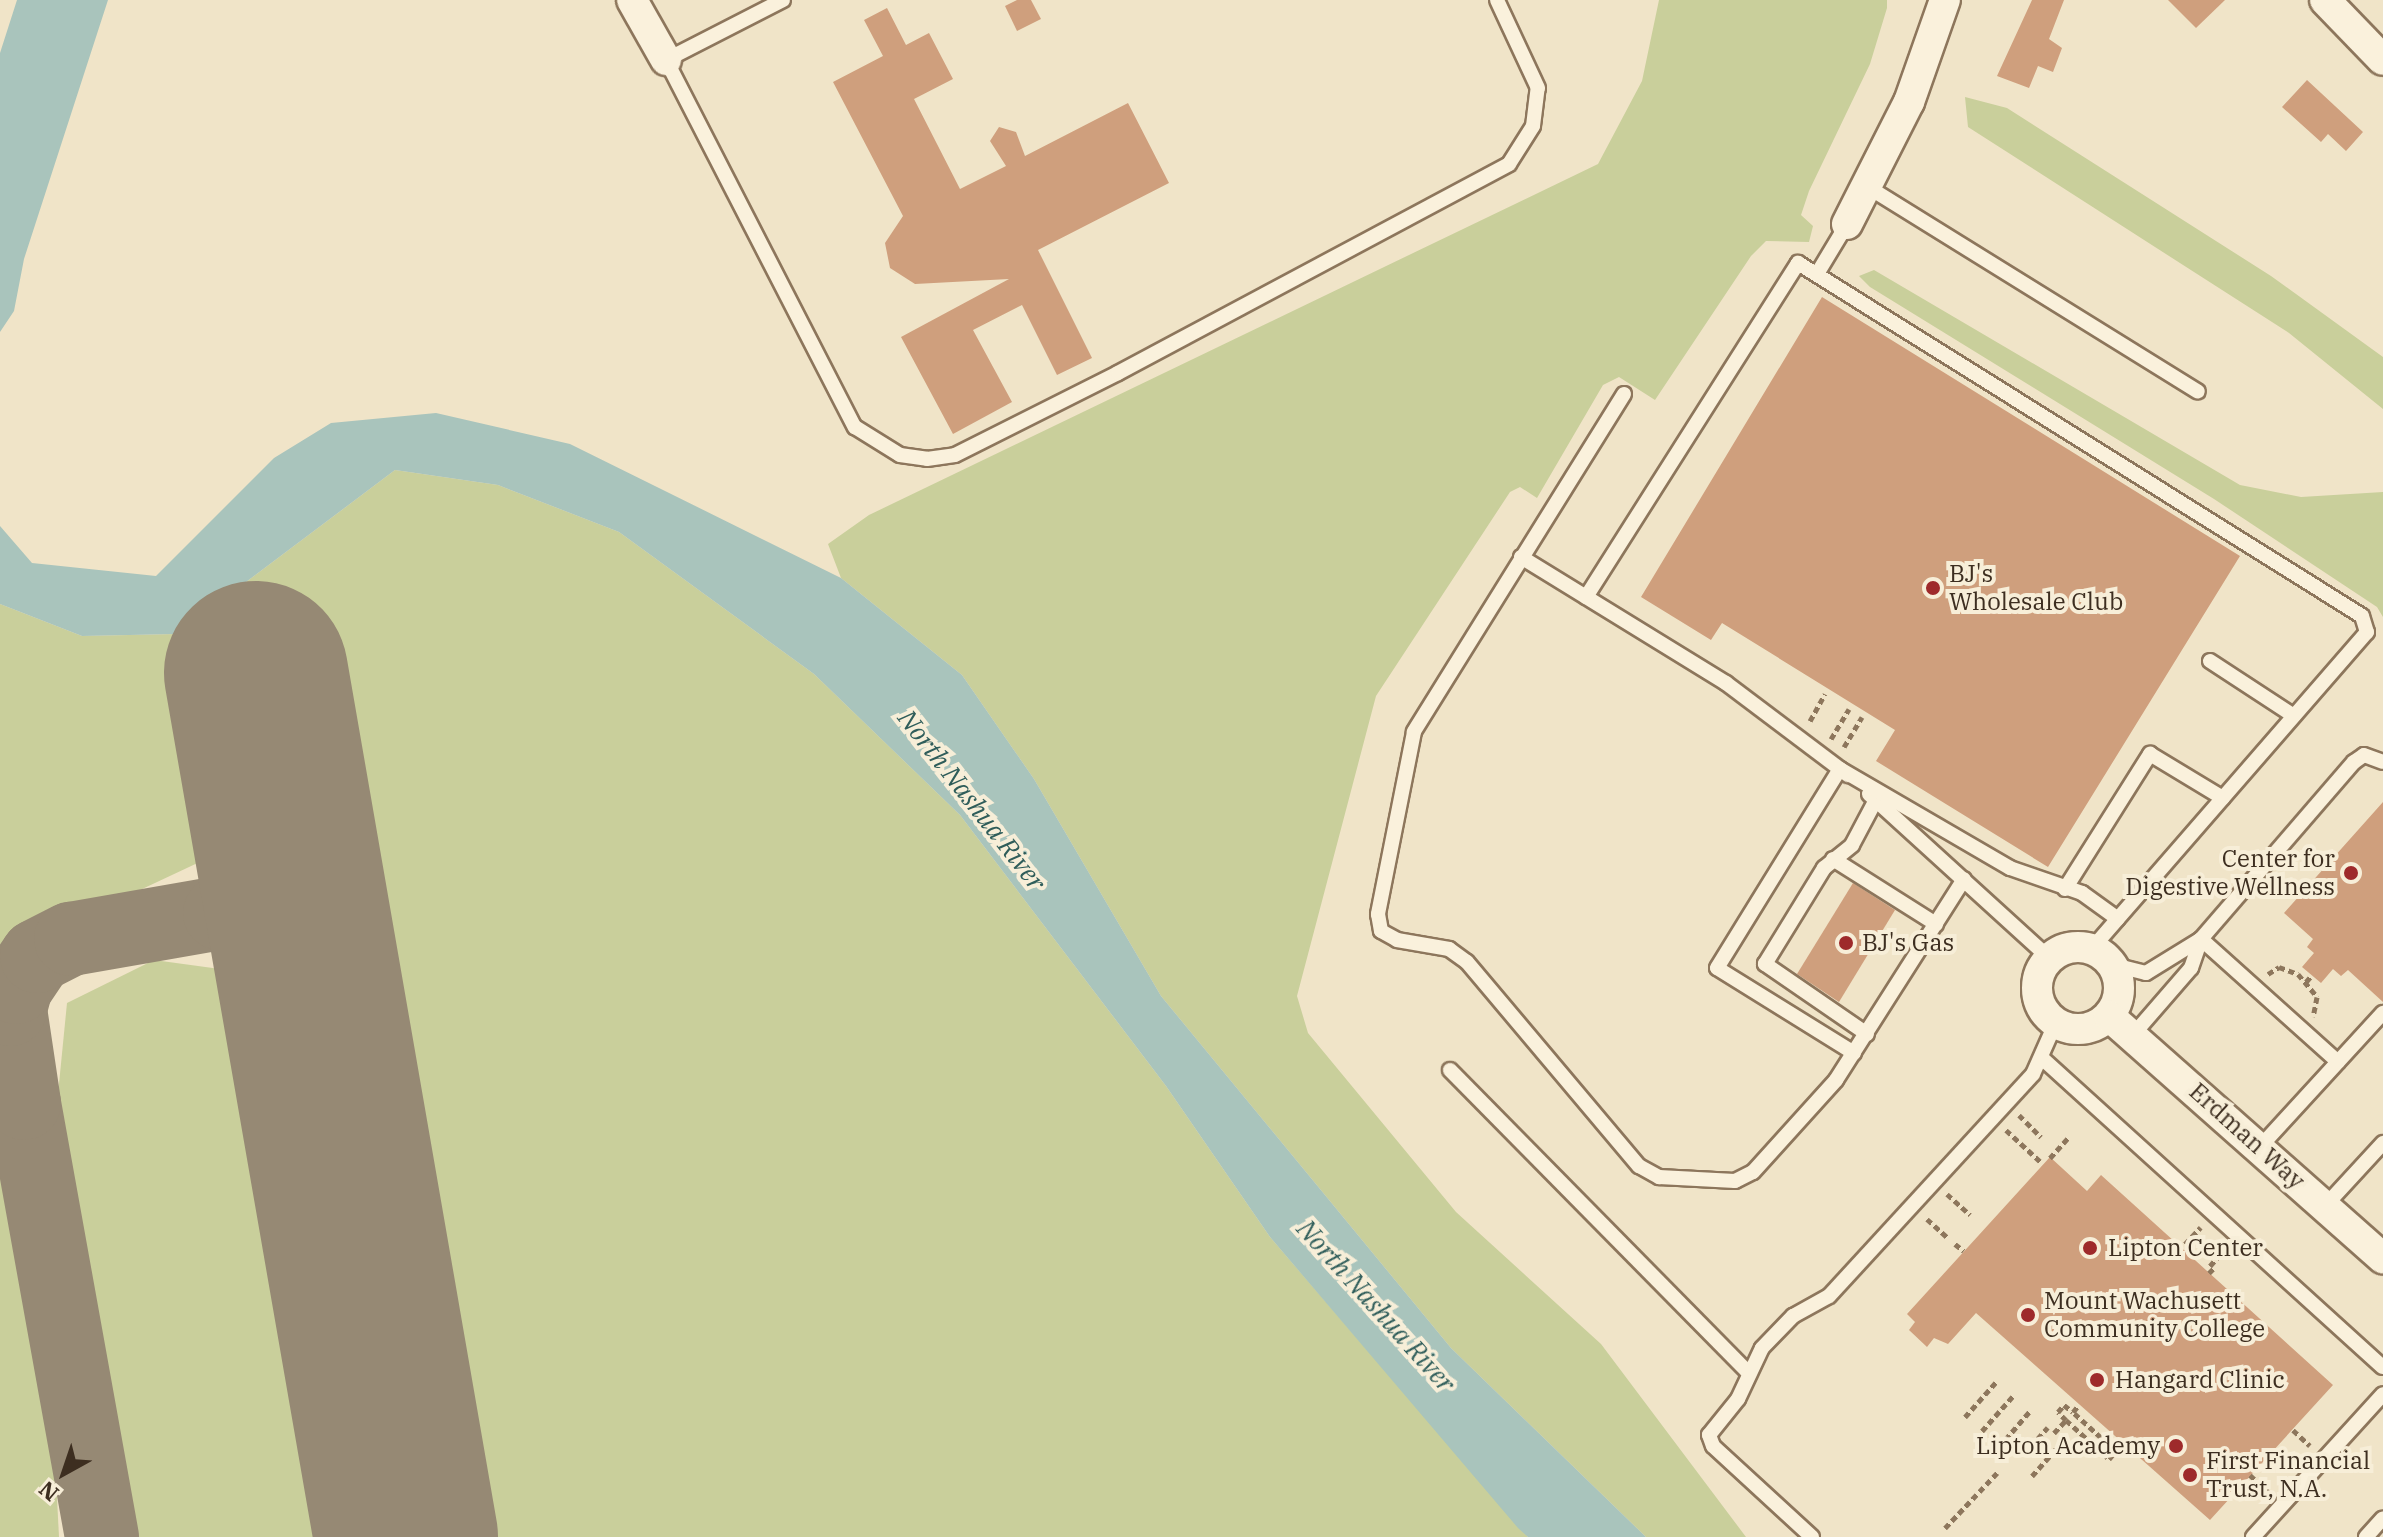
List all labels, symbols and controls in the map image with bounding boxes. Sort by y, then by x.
place label: BJ's Wholesale Club [1949,560,2123,616]
marker: BJ's Wholesale Club [1924,579,1942,597]
water label: North Nashua River [892,703,1052,897]
place label: Center for Digestive Wellness [2125,845,2335,901]
marker: Center for Digestive Wellness [2342,864,2360,882]
place label: BJ's Gas [1862,929,1954,957]
marker: BJ's Gas [1837,934,1855,952]
street label: Erdman Way [2184,1077,2310,1195]
water label: North Nashua River [1291,1213,1461,1399]
place label: Lipton Center [2108,1234,2263,1262]
marker: Lipton Center [2079,1237,2101,1259]
place label: Mount Wachusett Community College [2044,1287,2265,1343]
marker: Mount Wachusett Community College [2019,1306,2037,1324]
place label: Hangard Clinic [2115,1366,2285,1394]
marker: Hangard Clinic [2086,1369,2108,1391]
place label: Lipton Academy [1976,1432,2160,1460]
north arrow [24,1433,104,1513]
marker: Lipton Academy [2167,1437,2185,1455]
place label: First Financial Trust, N.A. [2206,1447,2370,1503]
marker: First Financial Trust, N.A. [2181,1466,2199,1484]
text: N [32,1475,64,1508]

